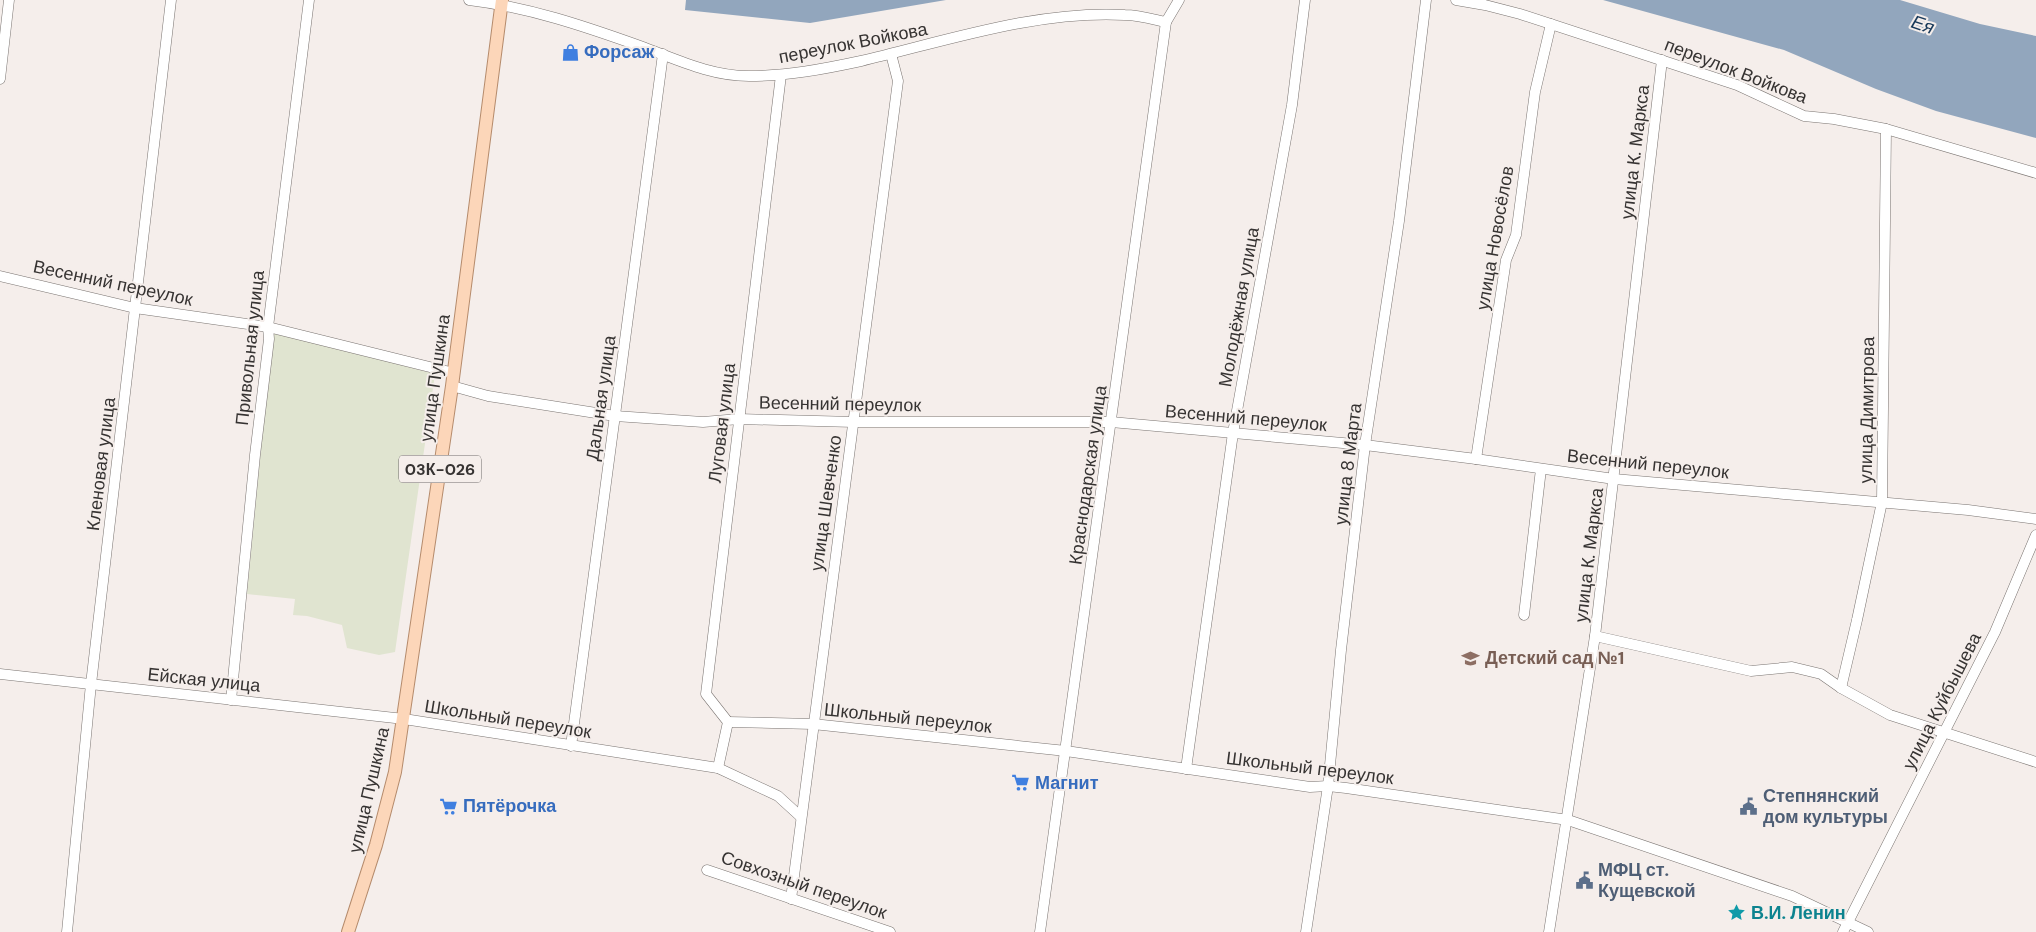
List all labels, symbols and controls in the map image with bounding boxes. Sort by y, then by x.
water label: Ея [1908,9,1938,40]
street label: переулок Войкова [777,17,930,69]
street label: переулок Войкова [1661,33,1812,110]
place label: Форсаж [584,40,655,64]
shop icon: Форсаж [560,42,580,62]
street label: улица К. Маркса [1615,82,1655,221]
street label: улица Новосёлов [1471,164,1519,312]
street label: Молодёжная улица [1213,224,1265,389]
street label: Весенний переулок [31,254,195,312]
street label: Привольная улица [230,268,270,427]
street label: улица Пушкина [414,312,456,443]
street label: Дальная улица [580,333,622,462]
street label: улица Димитрова [1854,336,1880,483]
street label: Луговая улица [703,361,741,484]
street label: Краснодарская улица [1064,383,1113,566]
street label: Весенний переулок [759,391,922,417]
street label: Кленовая улица [81,395,121,532]
street label: Весенний переулок [1164,399,1328,437]
street label: улица 8 Марта [1329,401,1368,526]
street label: улица Шевченко [805,434,847,572]
street label: Весенний переулок [1566,444,1730,484]
road number: 03К-026 [399,456,481,482]
street label: улица К. Маркса [1569,485,1609,624]
street label: улица Куйбышева [1897,627,1987,774]
place label: Детский сад №1 [1485,646,1624,670]
school or university icon: Детский сад №1 [1461,648,1481,668]
street label: Ейская улица [146,662,263,698]
street label: Школьный переулок [423,694,593,744]
street label: Школьный переулок [823,697,993,739]
street label: улица Пушкина [343,724,395,855]
street label: Школьный переулок [1225,746,1395,790]
place label: Магнит [1035,771,1099,795]
supermarket icon: Магнит [1011,773,1031,793]
place label: Степнянский дом культуры [1763,784,1888,829]
place label: Пятёрочка [463,794,557,818]
supermarket icon: Пятёрочка [439,796,459,816]
public building icon: Степнянский дом культуры [1739,796,1759,816]
street label: Совхозный переулок [718,845,890,925]
place label: МФЦ ст. Кущевской [1598,858,1696,903]
public building icon: МФЦ ст. Кущевской [1574,870,1594,890]
place label: В.И. Ленин [1751,901,1846,925]
place icon: В.И. Ленин [1727,903,1747,923]

